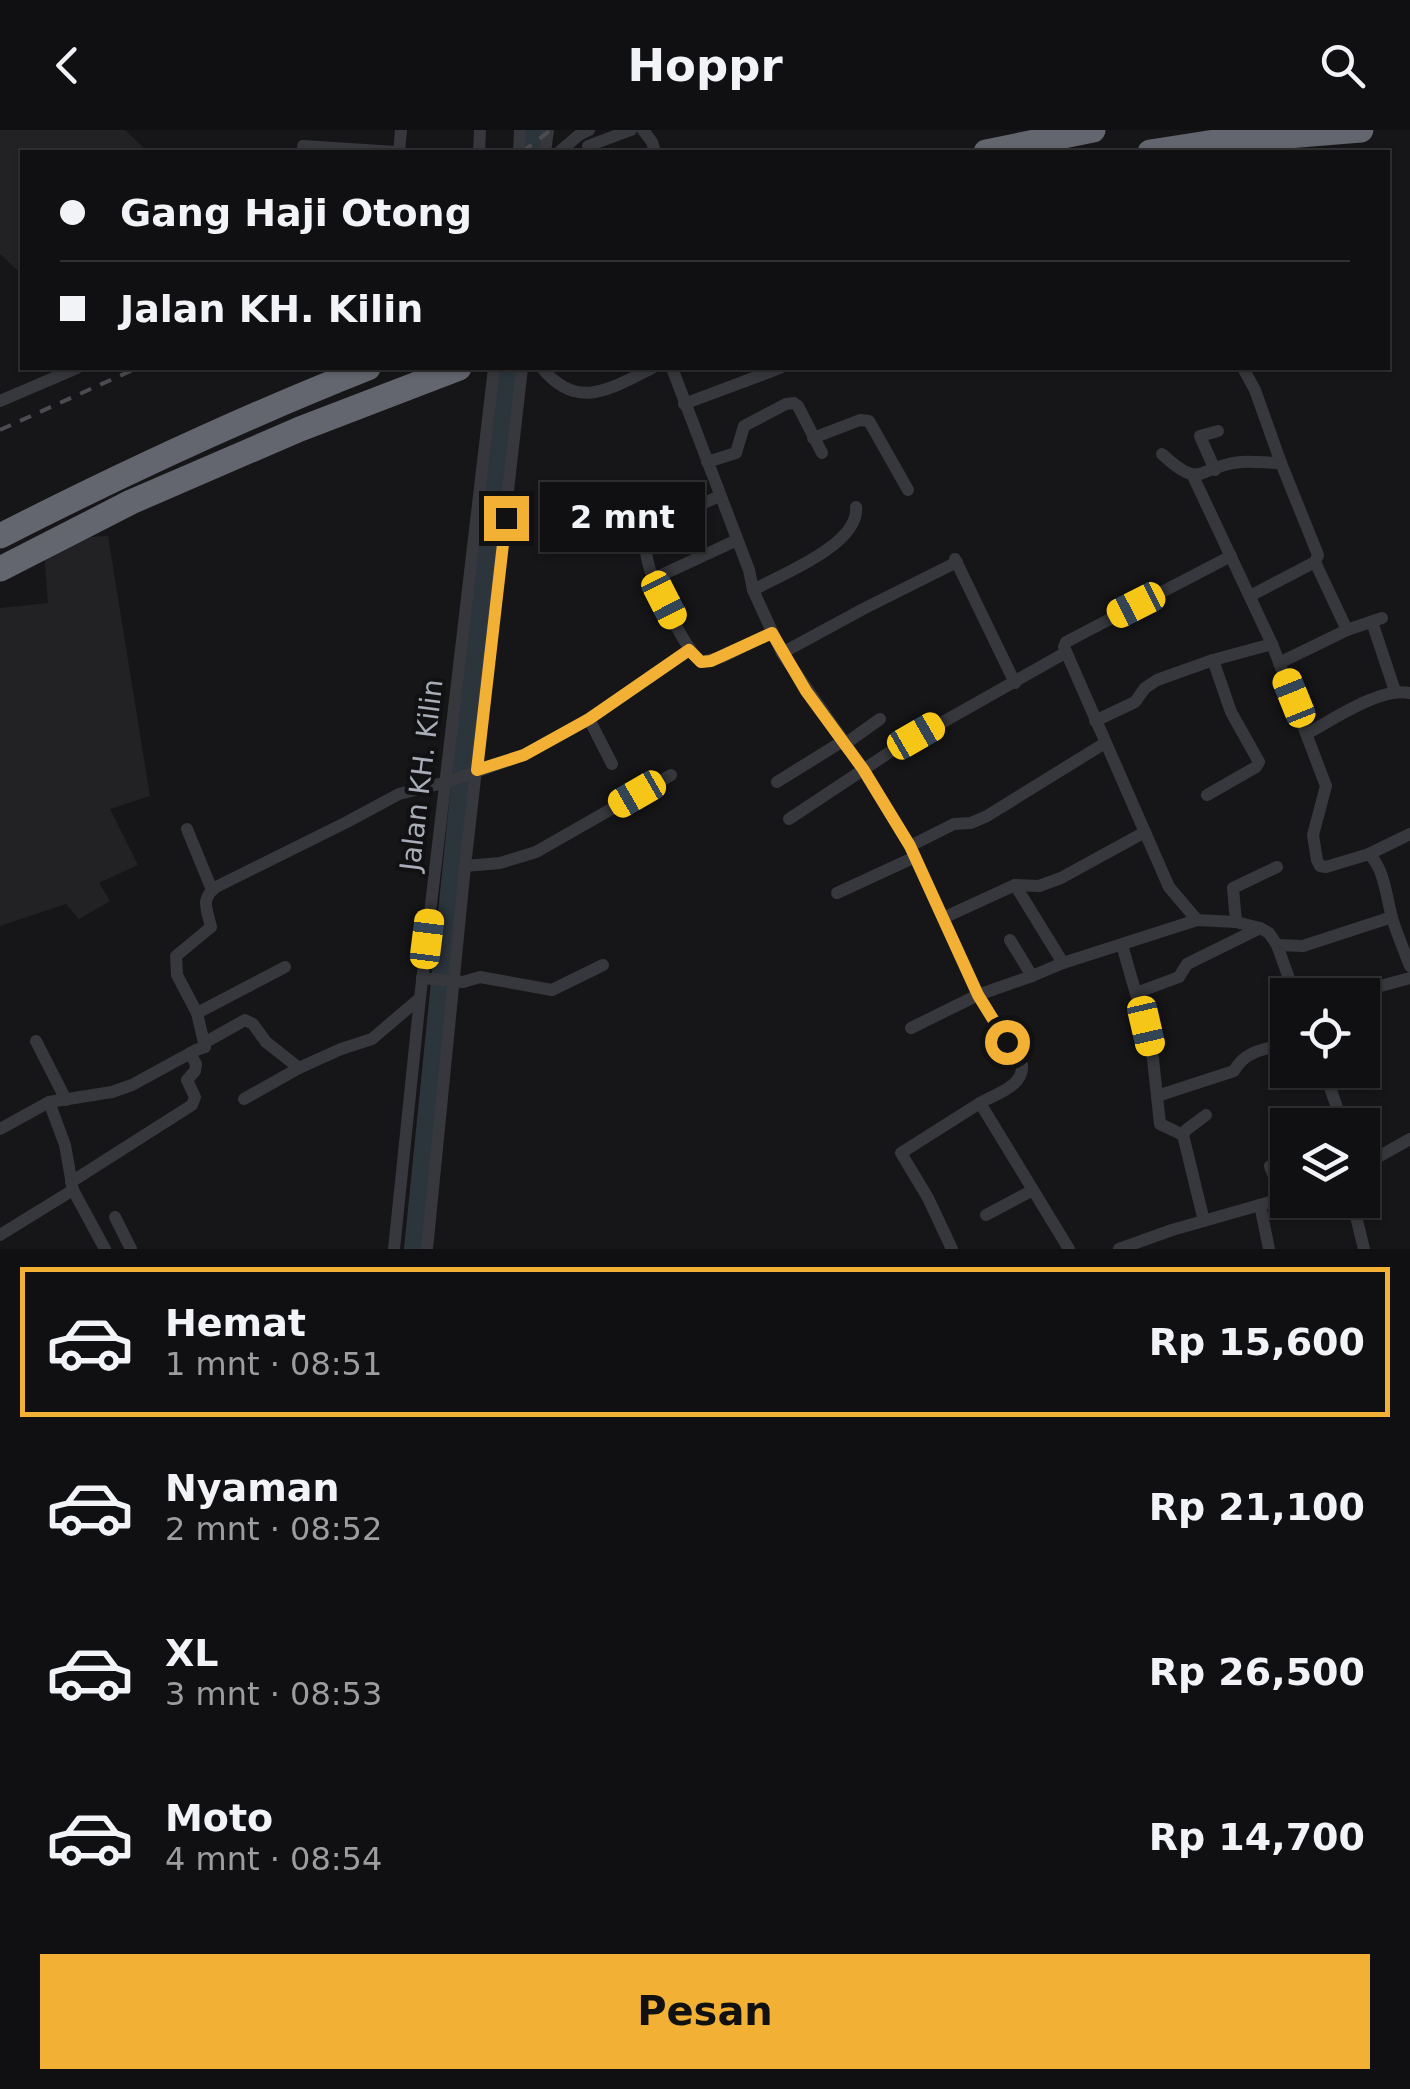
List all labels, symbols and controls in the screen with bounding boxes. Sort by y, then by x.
icon: back [40,38,95,93]
icon: search [1315,38,1370,93]
text: Hoppr [627,39,783,92]
text: Gang Haji Otong [120,191,472,235]
text: Jalan KH. Kilin [120,287,423,331]
callout: 2 mnt [541,483,706,553]
route end [484,496,529,541]
text: 2 mnt [570,498,675,536]
car [637,566,691,634]
car [1102,578,1170,632]
car [1269,665,1319,731]
street label: Jalan KH. Kilin [393,677,450,875]
car [883,708,949,764]
car [604,766,670,822]
car [408,907,446,971]
map controls [1270,978,1380,1218]
button: locate [1270,978,1380,1088]
car [1125,993,1167,1059]
route start [985,1020,1030,1065]
button: layers [1270,1108,1380,1218]
icon: car [45,1297,135,1387]
text: Hemat [165,1301,306,1345]
text: Rp 15,600 [1149,1320,1365,1364]
text: 1 mnt · 08:51 [165,1345,382,1383]
icon: car [45,1462,135,1552]
text: Nyaman [165,1466,340,1510]
text: Rp 21,100 [1149,1485,1365,1529]
text: 2 mnt · 08:52 [165,1510,382,1548]
icon: car [45,1627,135,1717]
text: XL [165,1631,219,1675]
text: Rp 26,500 [1149,1650,1365,1694]
text: 3 mnt · 08:53 [165,1675,382,1713]
icon: car [45,1792,135,1882]
text: Moto [165,1796,273,1840]
text: Rp 14,700 [1149,1815,1365,1859]
text: 4 mnt · 08:54 [165,1840,382,1878]
button: Pesan [40,1954,1370,2069]

